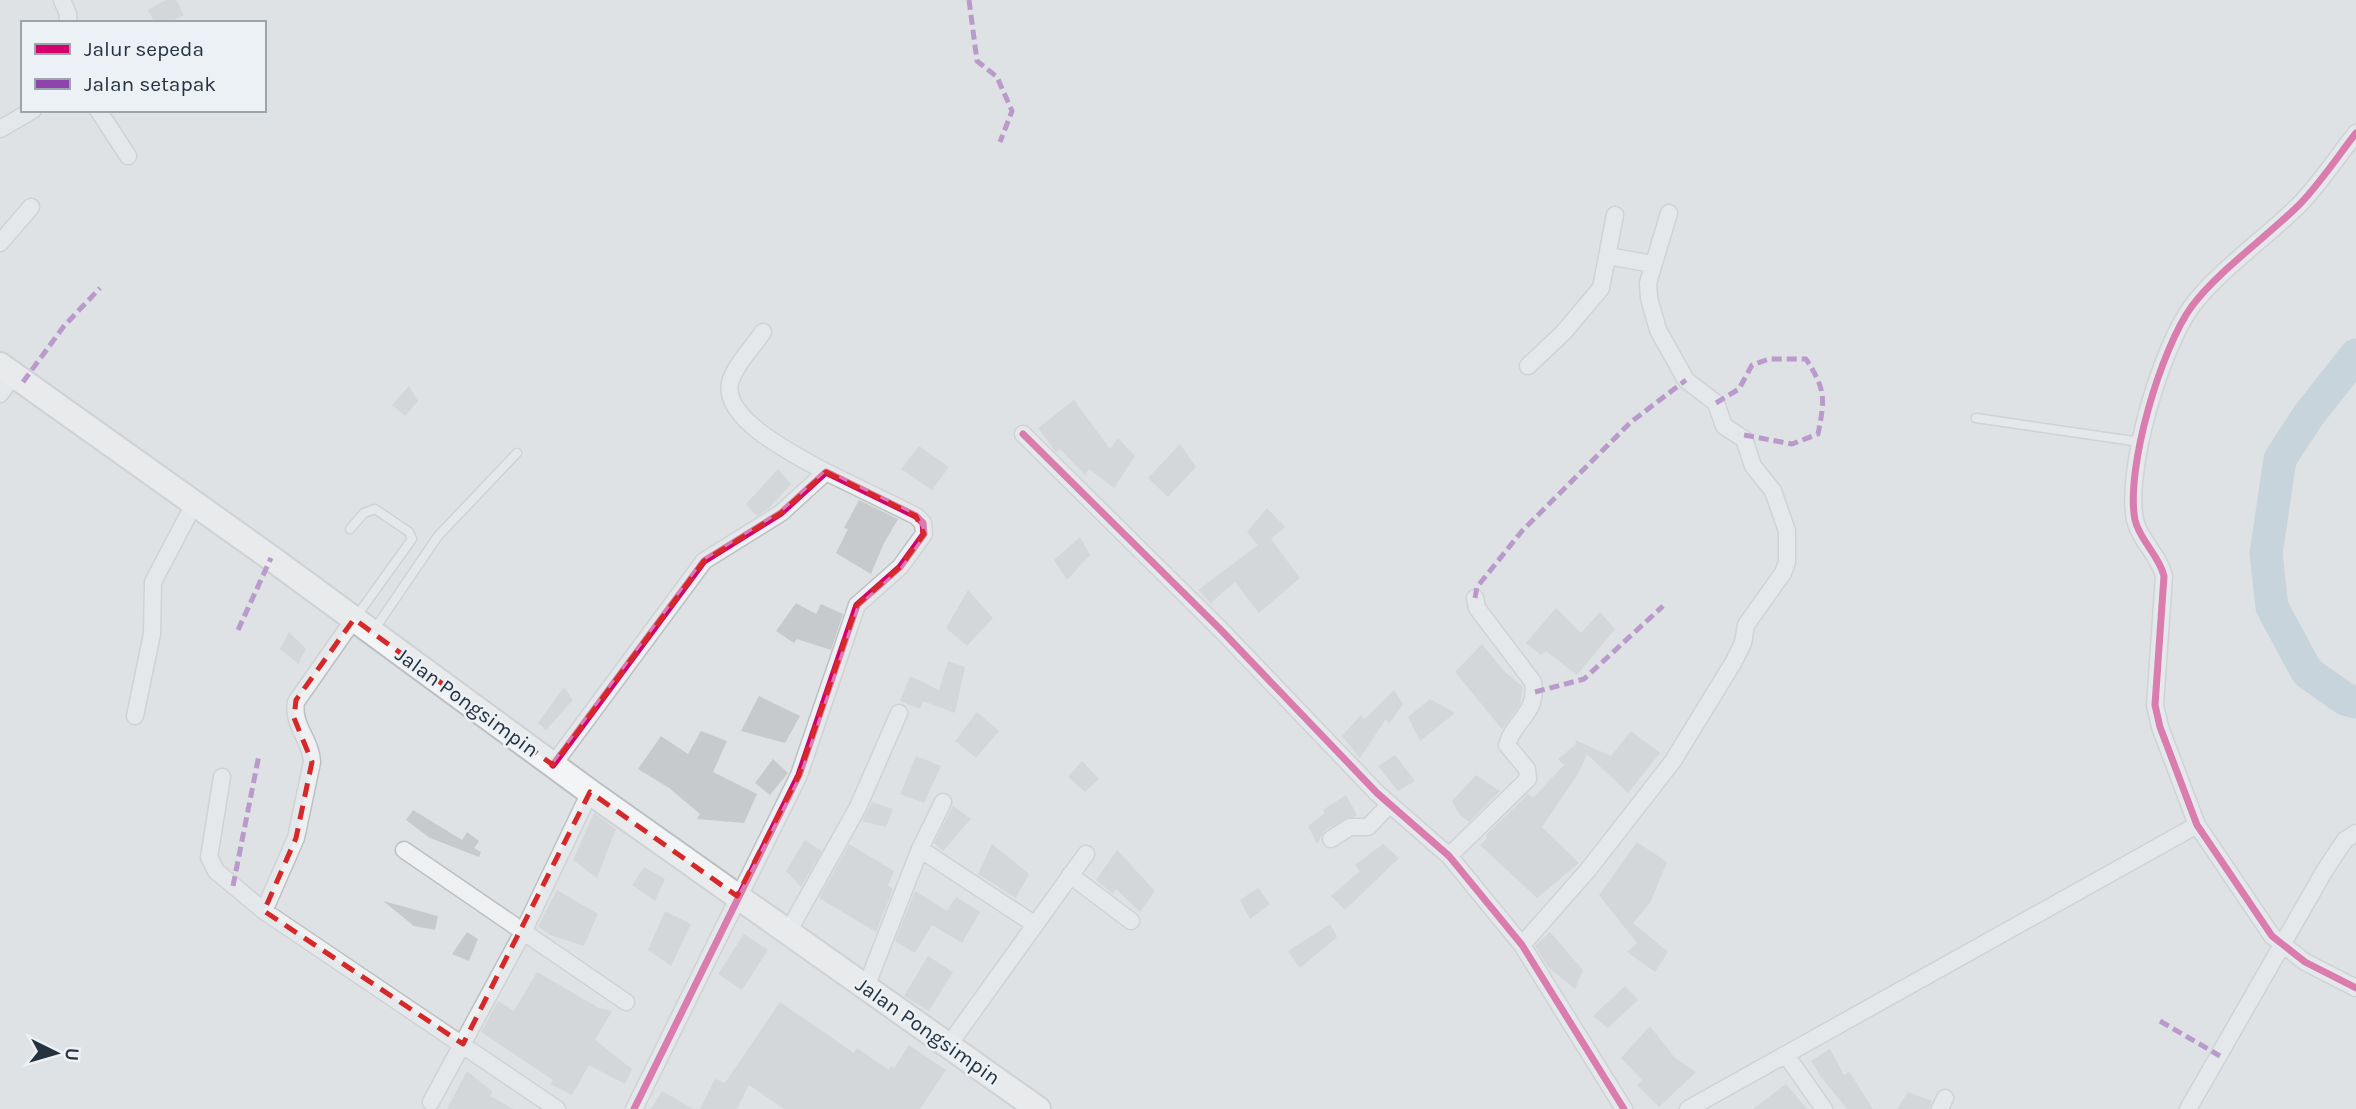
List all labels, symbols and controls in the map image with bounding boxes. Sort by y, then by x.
legend [21,21,266,112]
text: Jalur sepeda [84,37,204,61]
text: Jalan setapak [84,72,216,96]
street label: Jalan Pongsimpin [391,642,543,762]
street label: Jalan Pongsimpin [851,972,1005,1090]
north arrow [21,1018,91,1088]
text: U [60,1047,83,1062]

